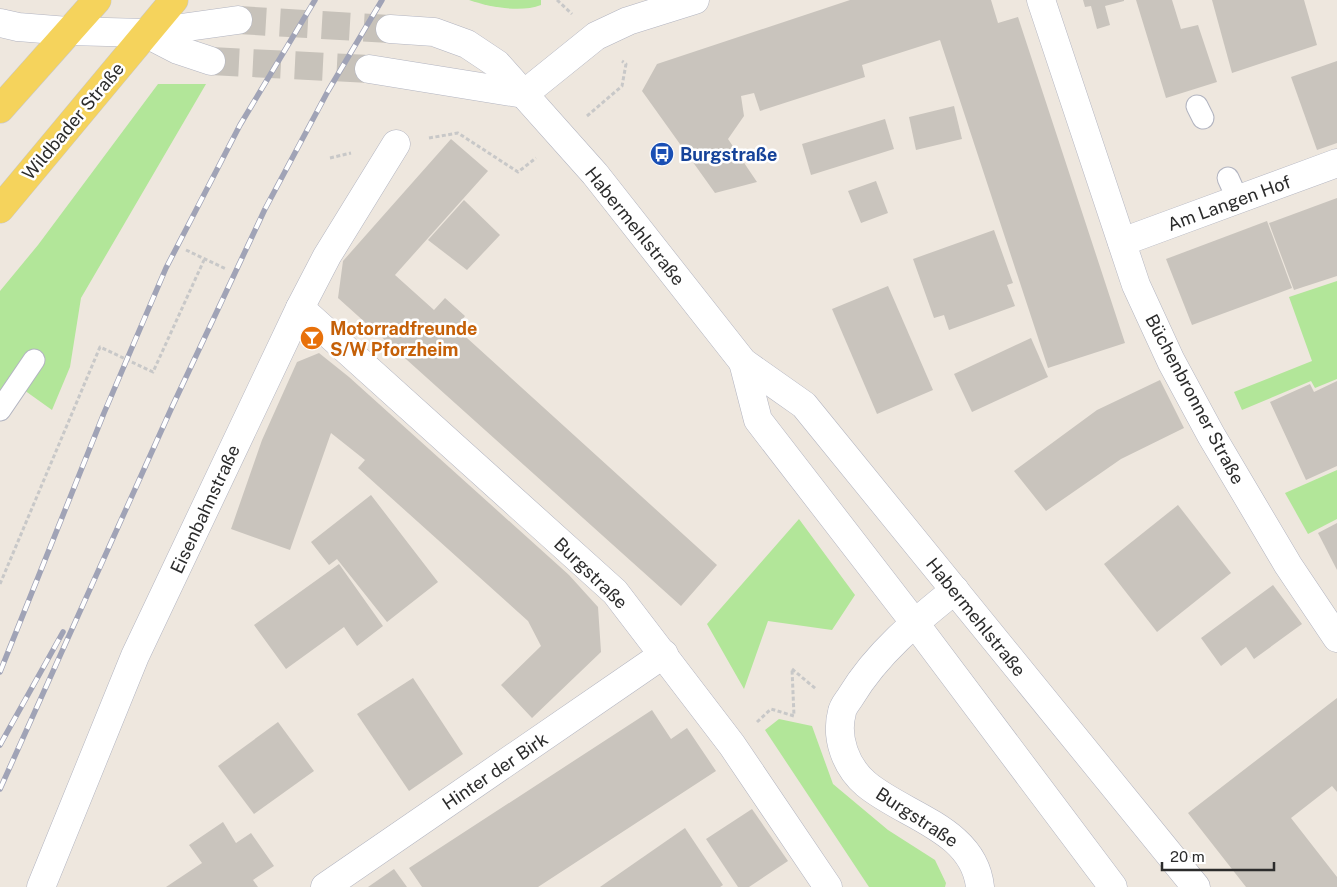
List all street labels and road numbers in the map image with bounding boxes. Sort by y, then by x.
street label: Wildbader Straße [18,58,128,184]
street label: Habermehlstraße [581,163,689,289]
street label: Am Langen Hof [1164,171,1294,235]
street label: Büchenbronner Straße [1141,310,1249,488]
street label: Eisenbahnstraße [166,441,244,577]
street label: Burgstraße [550,533,632,613]
street label: Habermehlstraße [922,554,1030,680]
street label: Hinter der Birk [438,728,552,814]
street label: Burgstraße [872,783,962,851]

